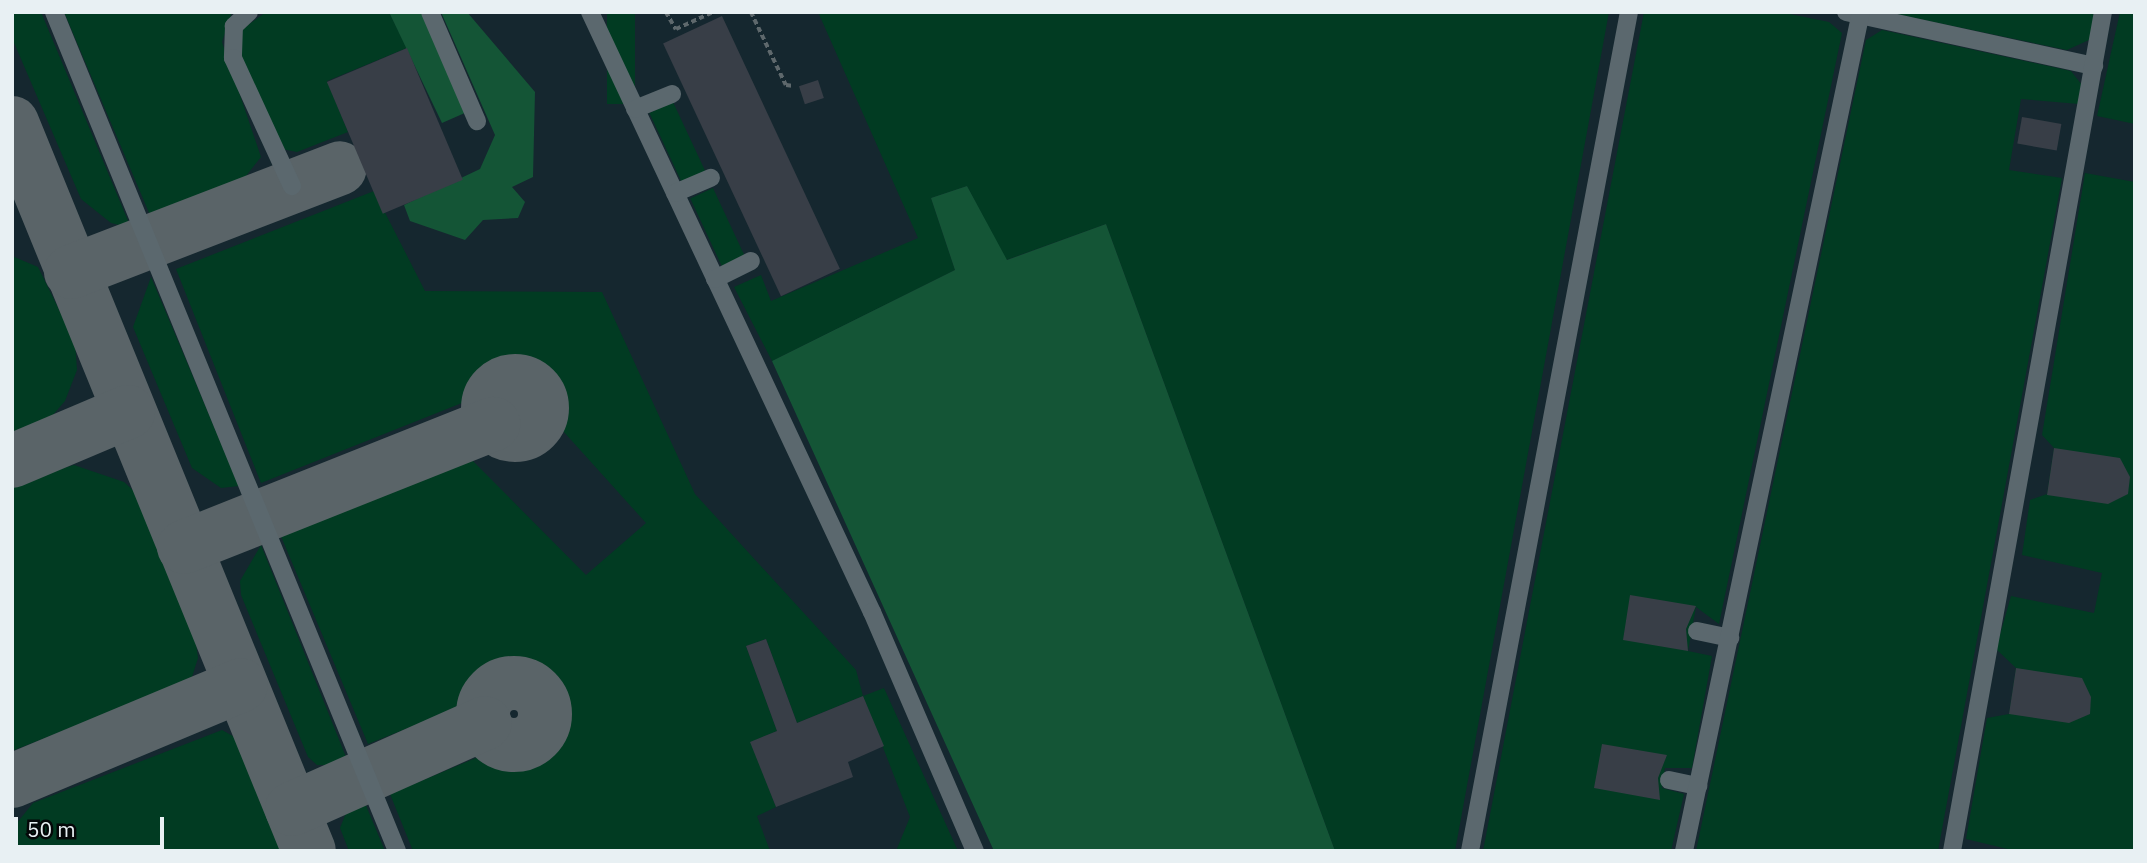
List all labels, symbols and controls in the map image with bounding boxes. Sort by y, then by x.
scale bar [18,804,168,848]
text: 50 m [27,815,76,843]

